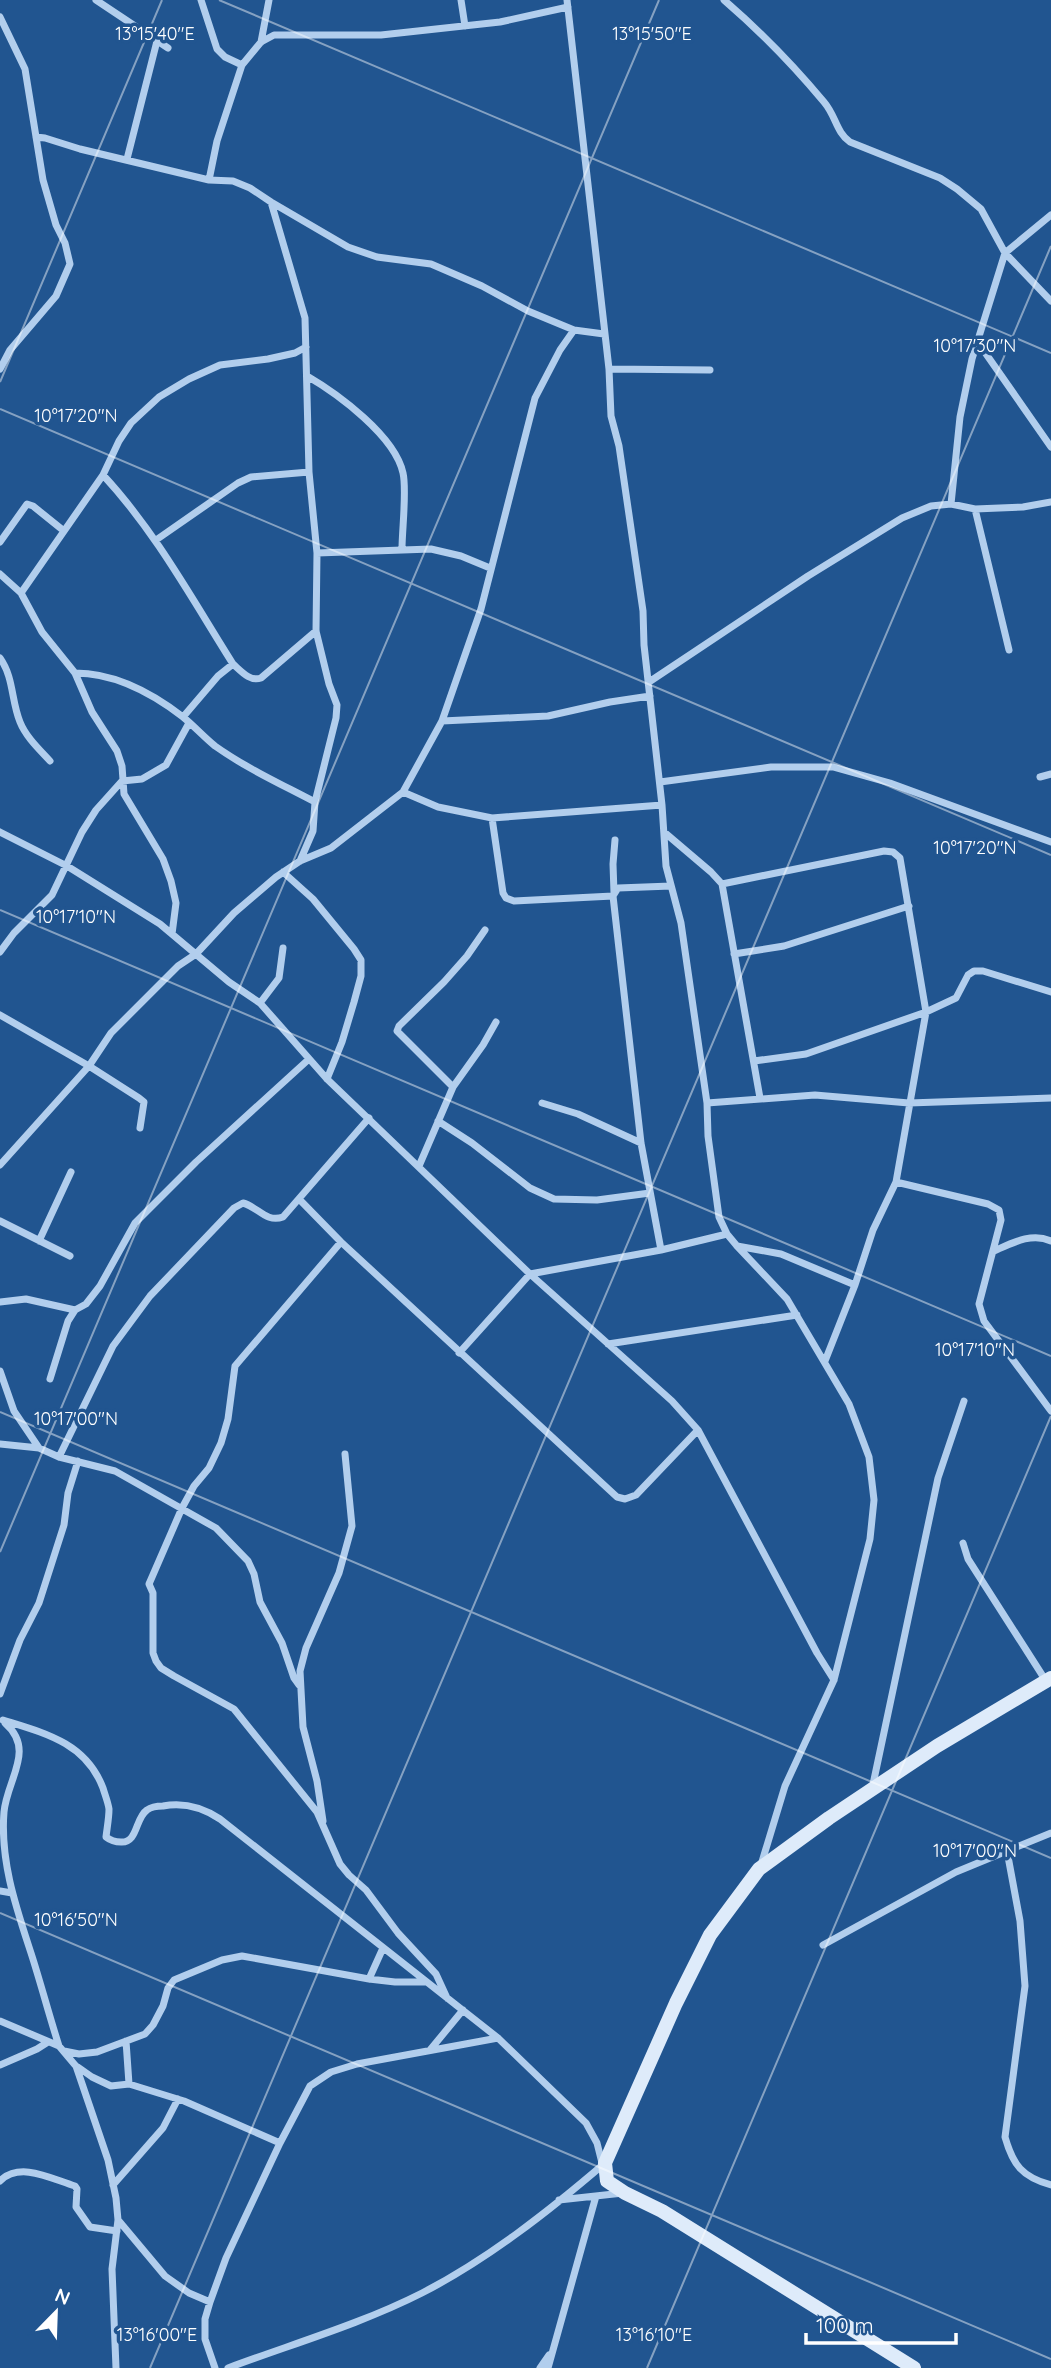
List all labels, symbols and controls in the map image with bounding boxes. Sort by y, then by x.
text: 13°15'40"E [115,22,195,45]
text: 13°15'50"E [612,22,692,45]
text: 10°17'30"N [934,334,1016,357]
text: 10°17'20"N [34,404,118,427]
text: 10°17'20"N [933,836,1017,859]
text: 10°17'10"N [36,905,116,928]
text: 10°17'10"N [935,1338,1015,1361]
text: 10°17'00"N [34,1407,118,1430]
text: 10°17'00"N [933,1839,1017,1862]
text: 10°16'50"N [34,1908,118,1931]
north arrow [21,2277,91,2347]
text: N [52,2283,74,2310]
scale bar [806,2302,956,2346]
text: 100 m [816,2312,874,2338]
text: 13°16'00"E [117,2323,197,2346]
text: 13°16'10"E [616,2323,692,2346]

